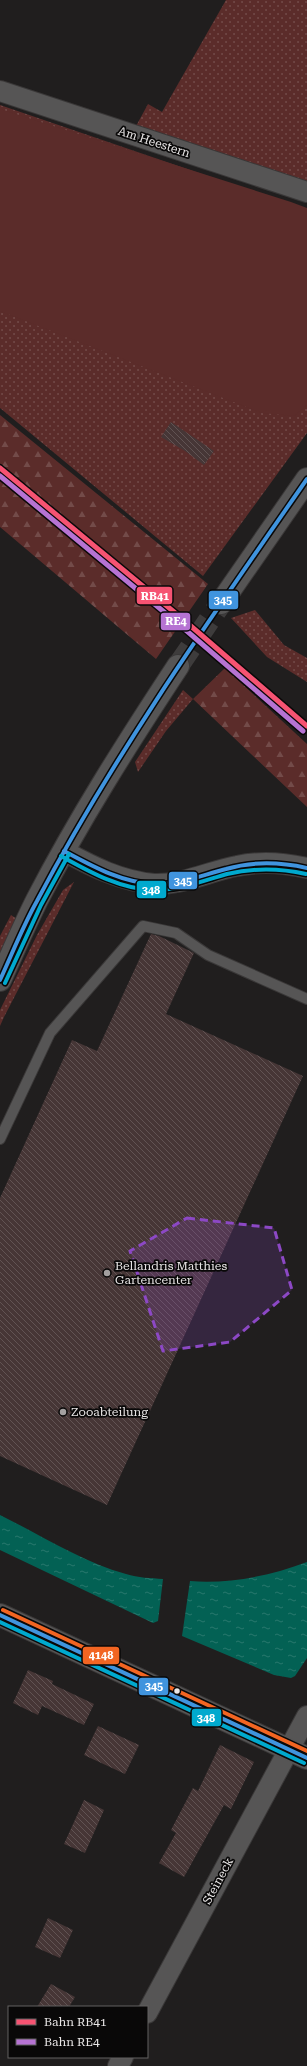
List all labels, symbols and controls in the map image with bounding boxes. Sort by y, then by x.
street label: Am Heestern [116,124,192,160]
line badge: RB41 [136,586,173,605]
text: RB41 [141,590,169,603]
line badge: 345 [208,590,239,610]
text: 345 [214,594,232,607]
line badge: RE4 [160,612,191,631]
text: RE4 [165,615,188,628]
line badge: 345 [168,871,198,890]
text: 345 [174,875,192,888]
line badge: 348 [136,880,167,899]
text: 348 [142,884,160,897]
place label: Bellandris Matthies Gartencenter [115,1259,227,1287]
marker: Bellandris Matthies Gartencenter [102,1268,112,1278]
place label: Zooabteilung [71,1405,148,1419]
marker: Zooabteilung [58,1407,68,1417]
line badge: 4148 [82,1646,120,1665]
text: 4148 [89,1649,113,1662]
line badge: 345 [138,1677,169,1696]
text: 345 [145,1680,163,1693]
unlabelled marker [172,1686,182,1696]
line badge: 348 [191,1708,222,1727]
text: 348 [197,1712,215,1725]
street label: Steineck [200,1855,236,1907]
legend [8,2006,148,2058]
text: Bahn RB41 [44,2015,107,2029]
text: Bahn RE4 [44,2035,100,2049]

